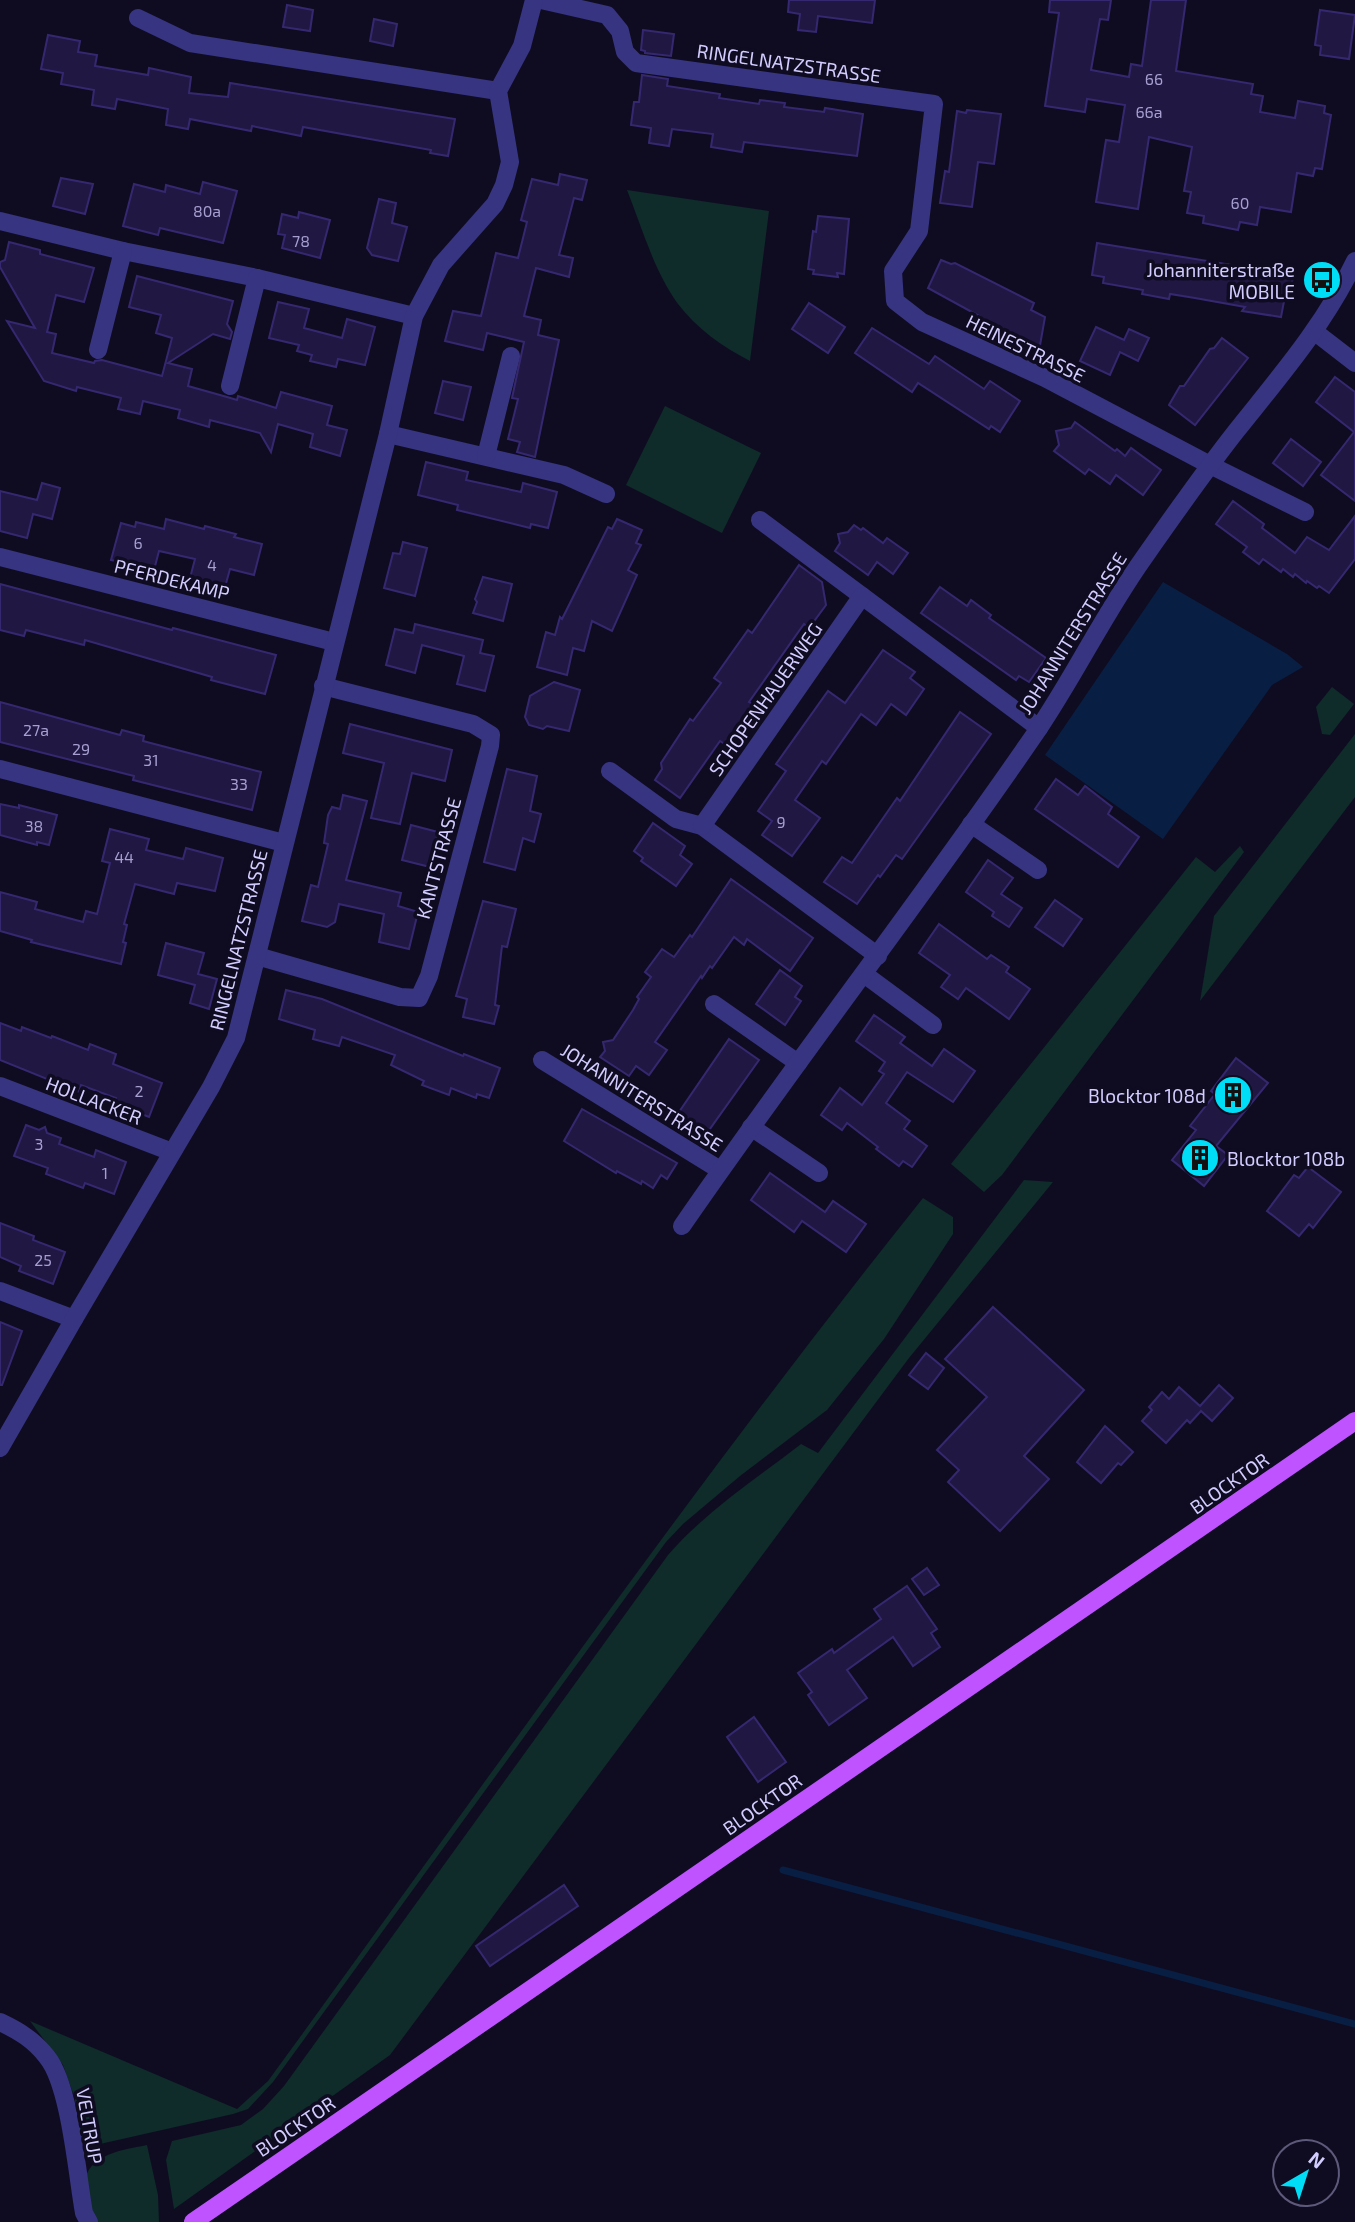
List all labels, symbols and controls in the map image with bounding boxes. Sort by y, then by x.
street label: RINGELNATZSTRASSE [696,39,882,87]
house number: 66 [1145,69,1163,88]
house number: 66a [1135,102,1163,121]
house number: 60 [1231,193,1249,212]
house number: 80a [193,201,221,220]
house number: 78 [292,231,310,250]
place label: Johanniterstraße MOBILE [1146,258,1295,303]
bus stop icon: Johanniterstraße MOBILE [1301,259,1343,301]
street label: HEINESTRASSE [963,309,1089,387]
house number: 6 [133,533,143,552]
street label: JOHANNITERSTRASSE [1013,548,1131,718]
street label: PFERDEKAMP [112,554,232,604]
house number: 4 [207,555,217,574]
street label: SCHOPENHAUERWEG [703,618,827,780]
house number: 27a [23,720,49,739]
house number: 29 [72,739,90,758]
house number: 31 [143,750,159,769]
house number: 33 [230,774,248,793]
street label: KANTSTRASSE [411,795,465,921]
house number: 9 [776,812,786,831]
house number: 38 [25,816,43,835]
house number: 44 [114,847,134,866]
street label: RINGELNATZSTRASSE [204,847,272,1033]
street label: JOHANNITERSTRASSE [557,1038,727,1156]
street label: HOLLACKER [43,1071,145,1129]
building icon: Blocktor 108d [1212,1074,1254,1116]
house number: 2 [135,1081,144,1100]
place label: Blocktor 108d [1088,1084,1206,1107]
house number: 3 [35,1134,43,1153]
building icon: Blocktor 108b [1179,1137,1221,1179]
place label: Blocktor 108b [1227,1147,1345,1170]
house number: 1 [102,1163,108,1182]
house number: 25 [34,1250,52,1269]
street label: BLOCKTOR [1185,1447,1273,1519]
street label: BLOCKTOR [718,1768,806,1840]
street label: VELTRUP [72,2086,108,2166]
street label: BLOCKTOR [251,2091,339,2161]
north arrow [1271,2138,1341,2208]
text: N [1304,2146,1330,2173]

